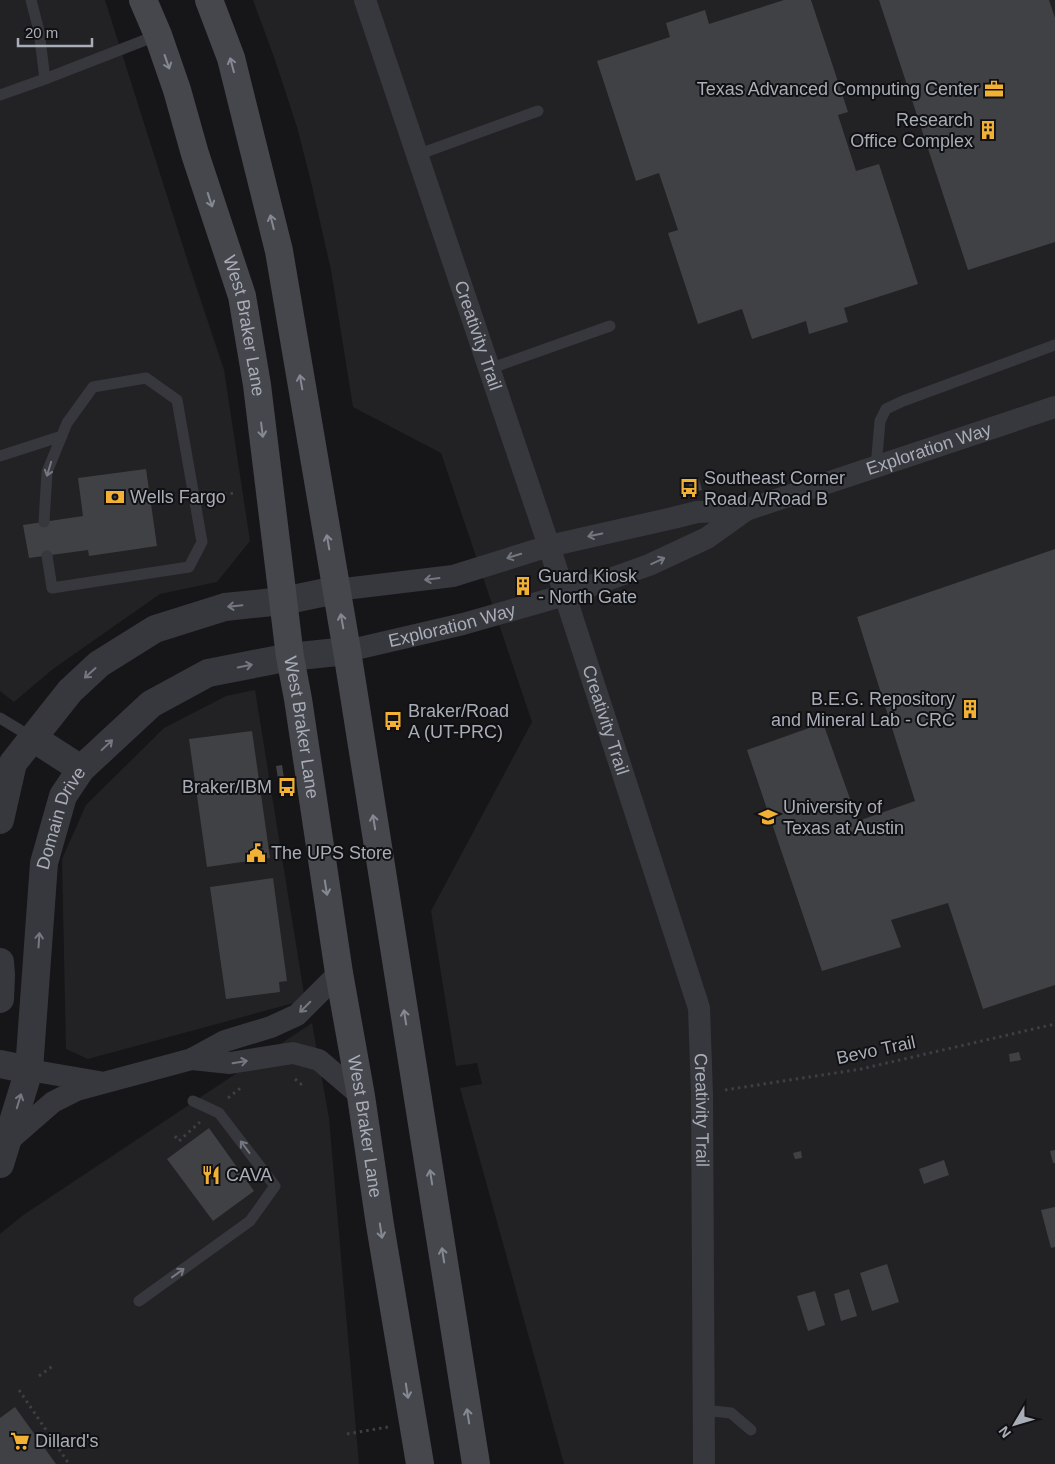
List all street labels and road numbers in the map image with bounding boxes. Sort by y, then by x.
street label: West Braker Lane [219,253,268,397]
street label: Creativity Trail [450,278,506,393]
street label: Exploration Way [864,419,994,479]
street label: Exploration Way [386,600,518,651]
street label: West Braker Lane [280,655,323,800]
street label: Creativity Trail [578,663,633,777]
street label: Domain Drive [33,763,90,872]
street label: Bevo Trail [835,1032,917,1068]
street label: Creativity Trail [691,1053,712,1167]
street label: West Braker Lane [344,1054,386,1199]

